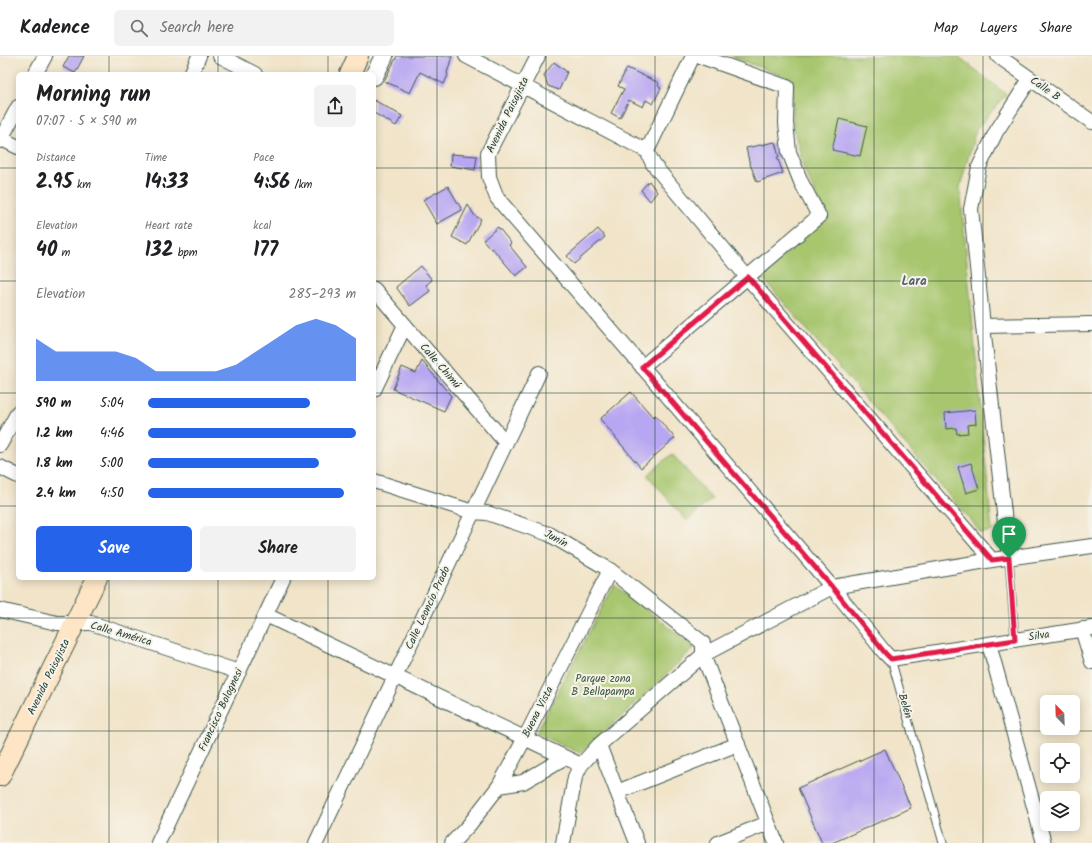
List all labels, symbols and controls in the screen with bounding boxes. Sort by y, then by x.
search box [114,10,394,46]
text: Kadence [20,13,90,43]
text: Search here [160,16,234,40]
icon: search [128,17,150,39]
text: Map [934,17,958,39]
text: Layers [980,17,1018,39]
text: Share [1040,17,1072,39]
street label: Calle B [1026,72,1064,106]
street label: Avenida Paisajista [482,74,534,156]
text: Morning run [36,78,151,113]
button: share [314,85,356,127]
text: 07:07 · 5 × 590 m [36,111,137,132]
text: Distance [36,149,76,167]
text: Time [145,149,167,167]
text: Pace [253,149,274,167]
text: 2.95 [36,167,73,199]
text: 14:33 [145,167,188,199]
text: 4:56 [253,167,290,199]
text: km [73,176,91,194]
text: /km [290,176,312,194]
text: Elevation [36,217,78,235]
text: Heart rate [145,217,192,235]
text: kcal [253,217,271,235]
text: 40 [36,235,57,267]
text: 132 [145,235,173,267]
text: 177 [253,235,278,267]
text: m [57,244,70,262]
text: bpm [173,244,198,262]
district label: Lara [901,271,927,292]
text: Elevation [36,284,85,305]
text: 285–293 m [289,284,356,305]
street label: Calle Chimú [415,339,466,393]
text: 590 m [36,393,71,414]
text: 5:04 [100,393,124,414]
text: 1.2 km [36,423,73,444]
text: 4:46 [100,423,125,444]
text: 1.8 km [36,453,73,474]
text: 5:00 [100,453,123,474]
text: 2.4 km [36,483,76,504]
text: 4:50 [100,483,124,504]
pin [992,517,1026,558]
icon: arrive [998,523,1020,545]
street label: Junín [541,525,571,553]
button: Save [36,526,192,572]
button: Share [200,526,356,572]
street label: Calle Leoncio Prado [401,563,455,653]
street label: Calle América [88,617,154,651]
street label: Silva [1027,625,1051,647]
street label: Avenida Paisajista [23,636,75,718]
street label: Francisco Bolognesi [194,665,248,755]
park label: Parque zona B Bellapampa [571,670,635,701]
street label: Buena Vista [517,683,559,741]
street label: Belén [893,691,917,721]
north arrow [1040,695,1080,735]
map controls [1040,695,1080,831]
button: locate [1040,743,1080,783]
button: layers [1040,791,1080,831]

